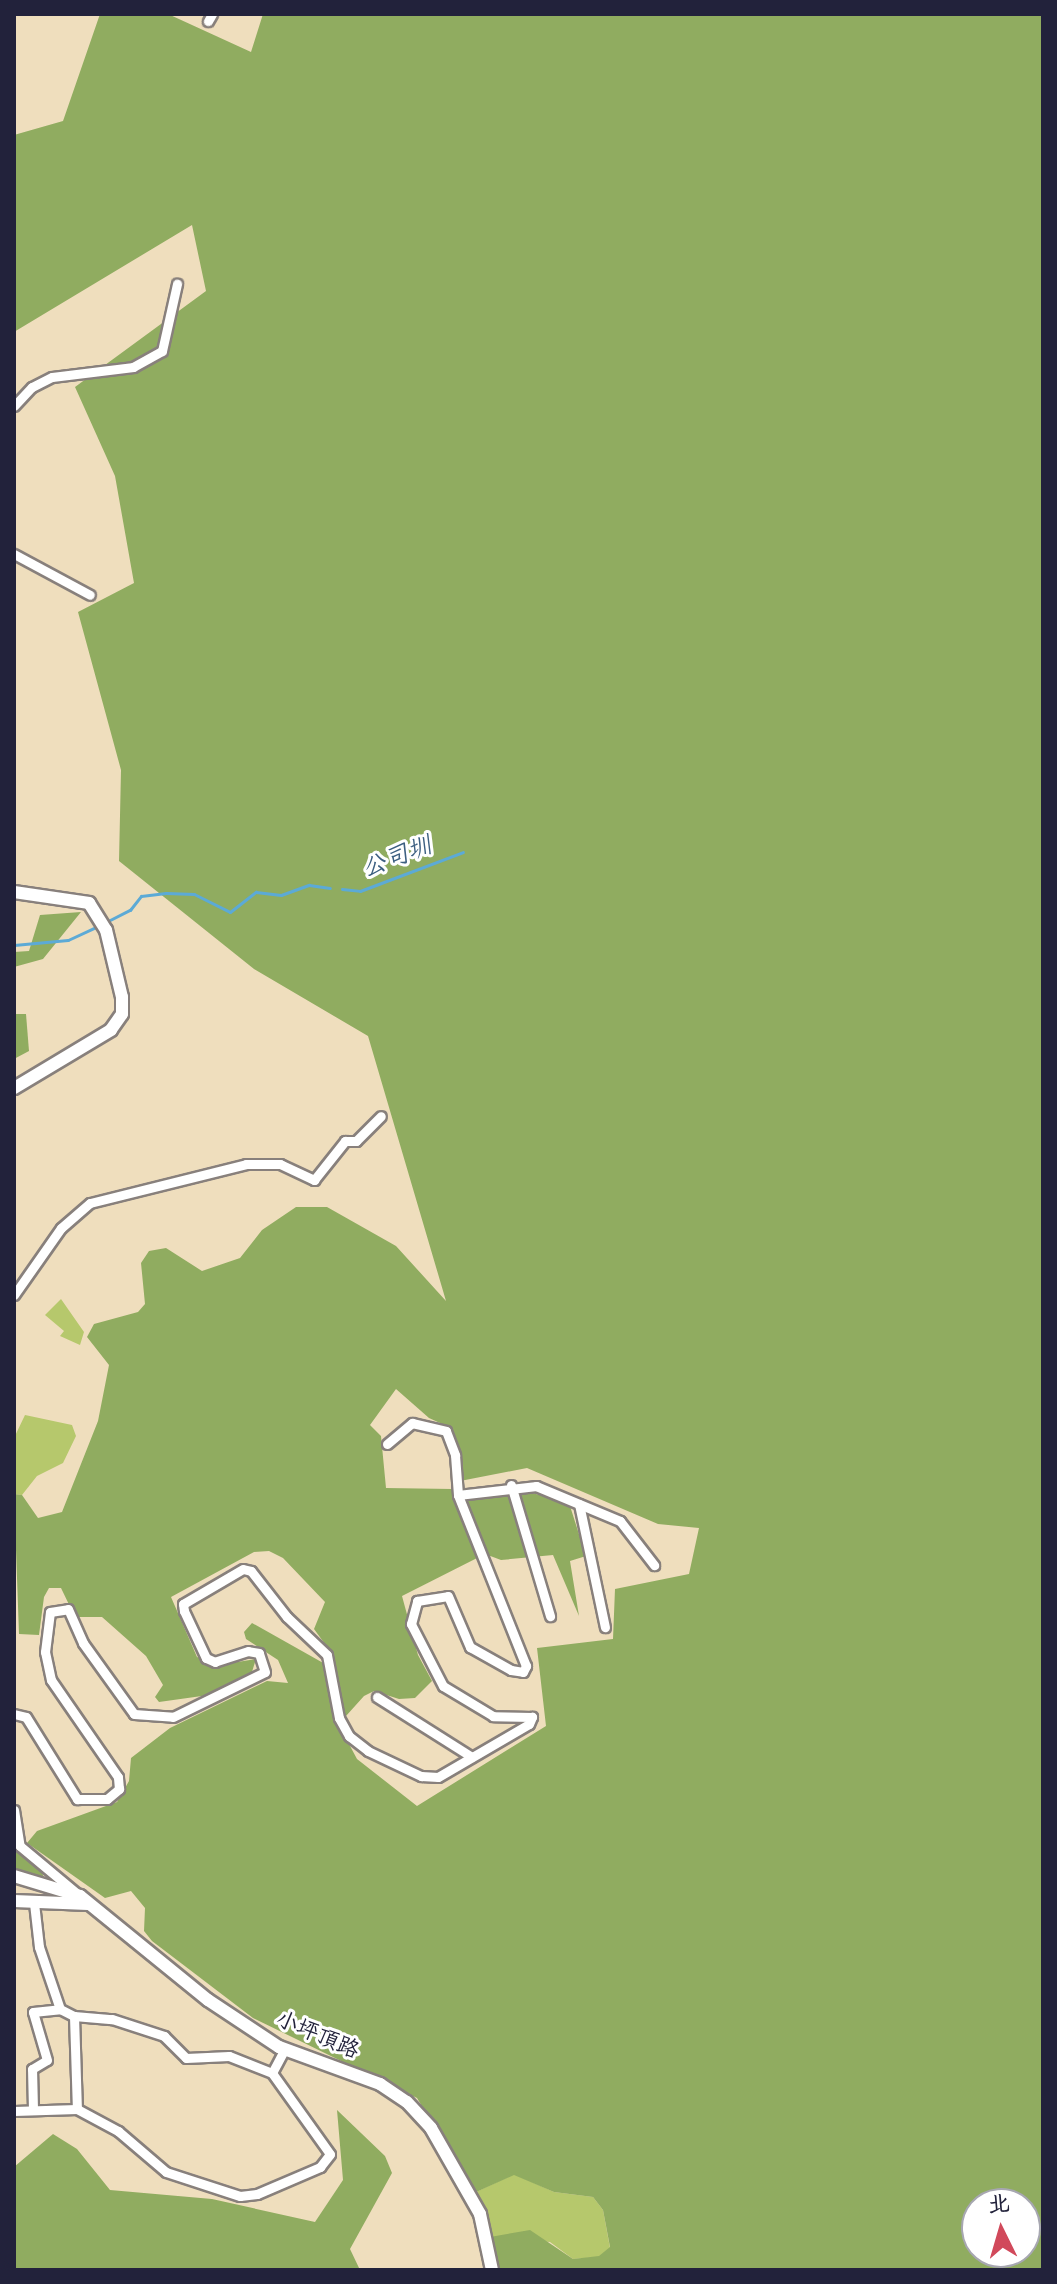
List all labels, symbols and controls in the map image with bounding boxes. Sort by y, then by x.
water label: 公司圳 [358,832,436,884]
street label: 小坪頂路 [271,2007,363,2065]
text: 北 [987,2187,1012,2224]
north arrow [961,2188,1041,2268]

